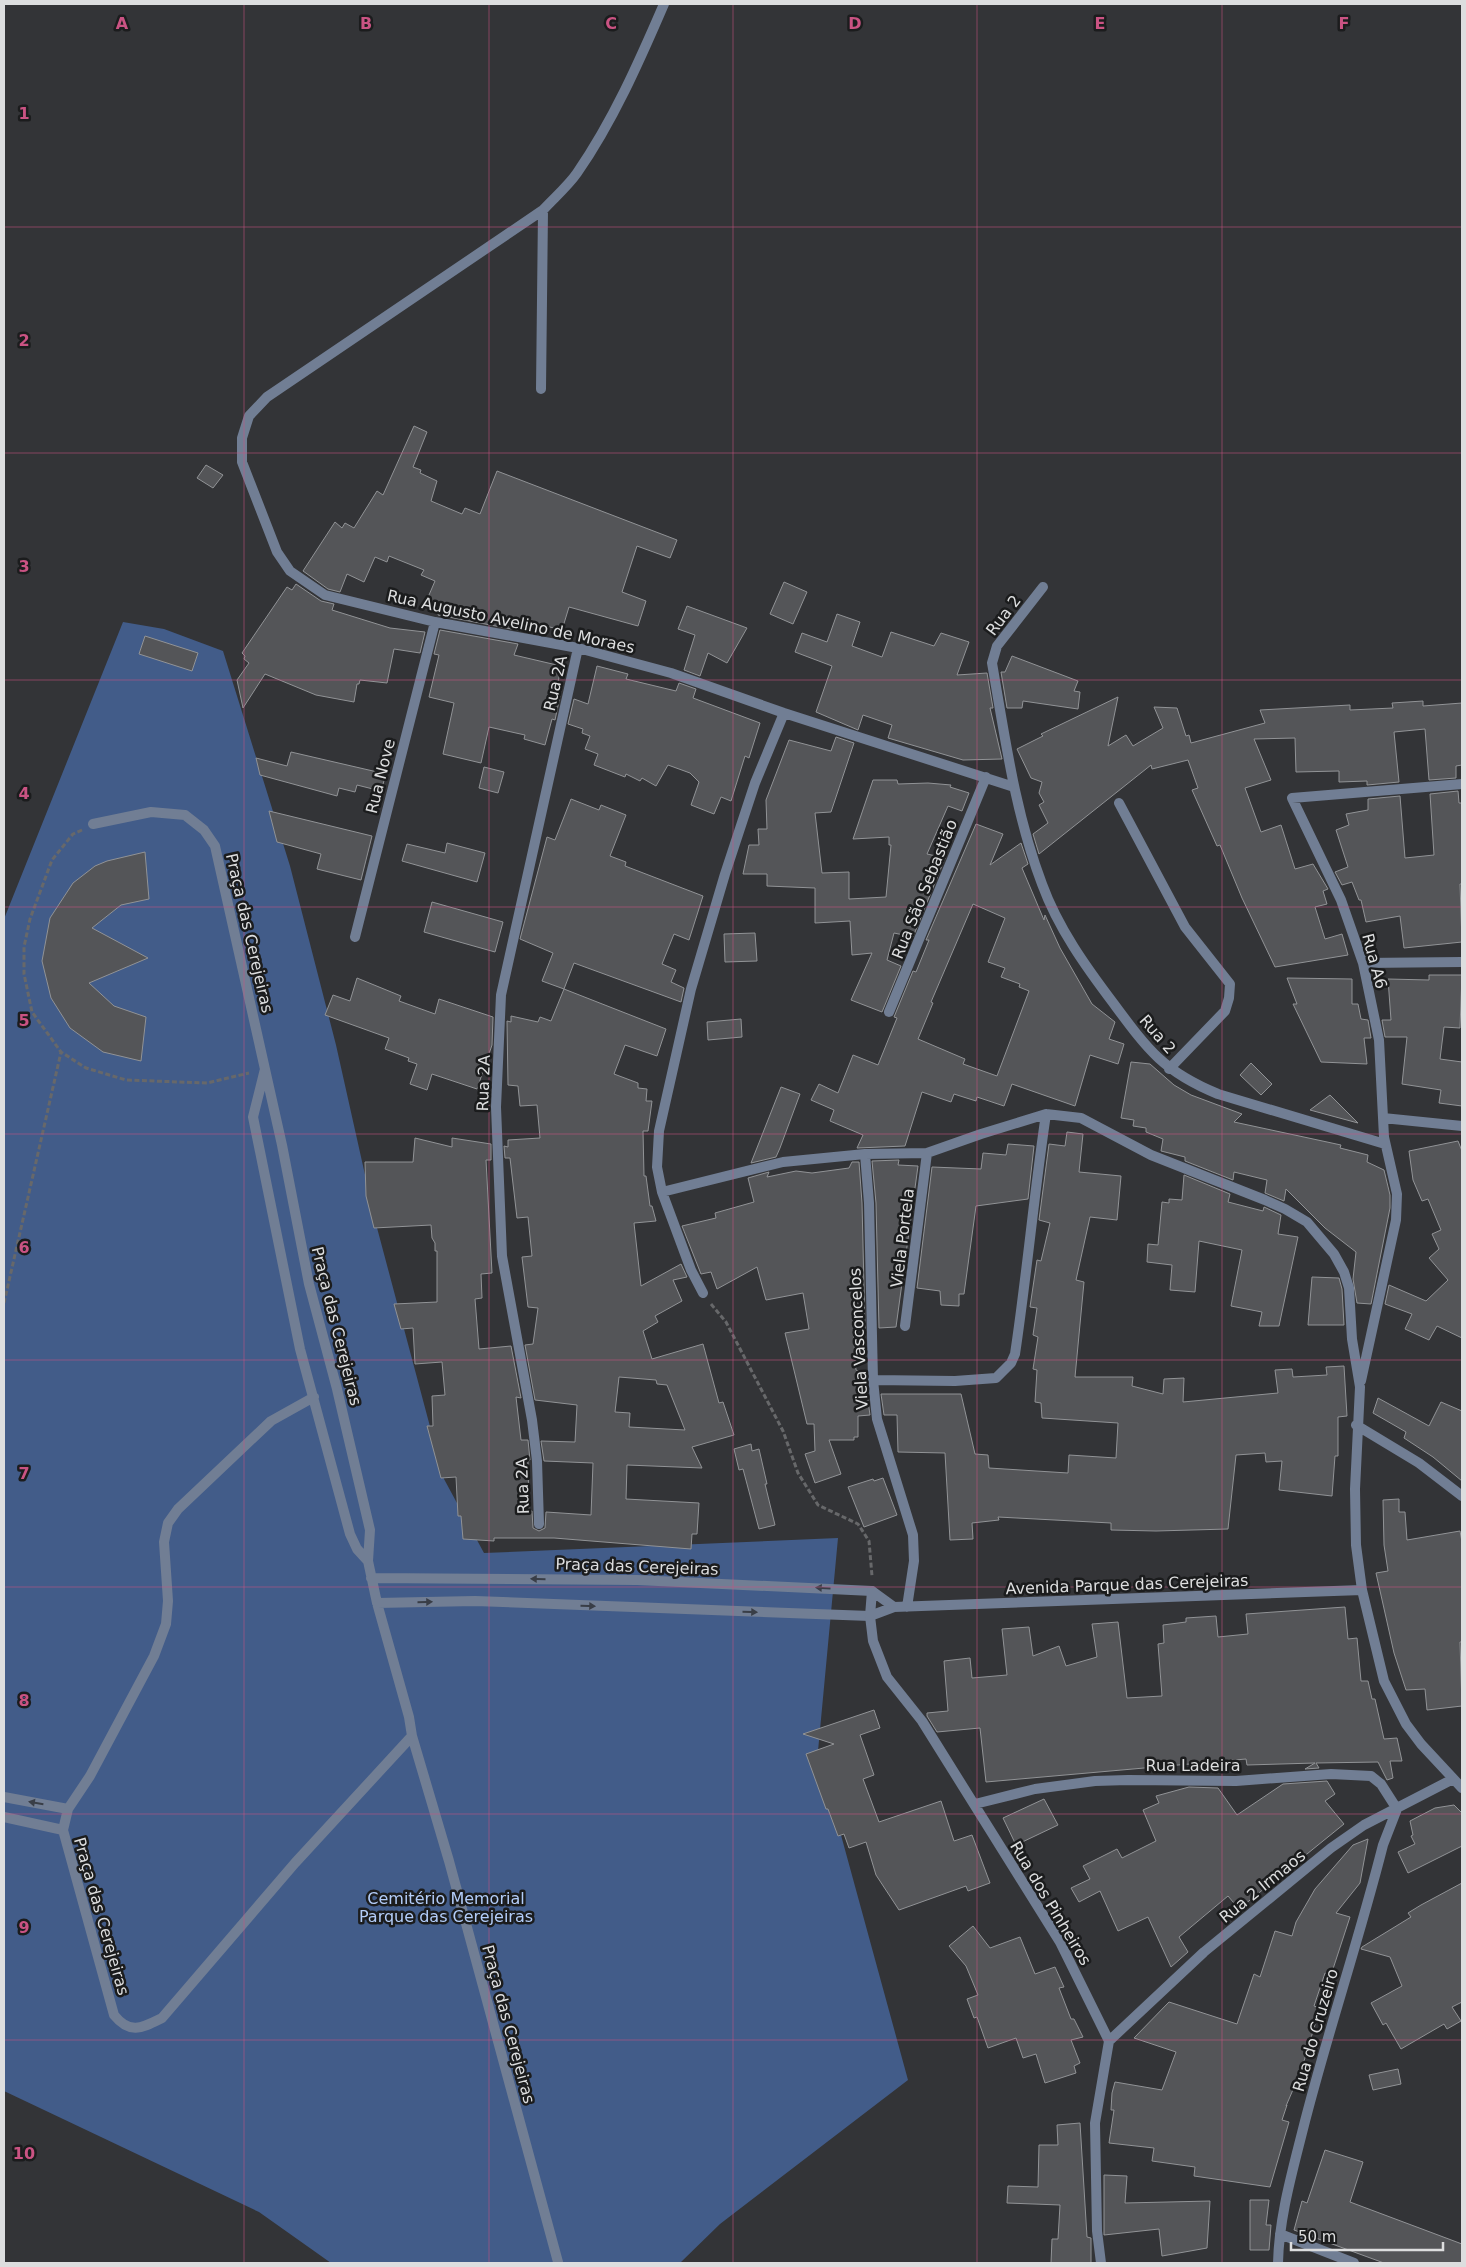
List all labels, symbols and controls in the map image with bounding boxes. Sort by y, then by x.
text: A [116,14,129,33]
text: B [360,14,372,33]
text: C [605,14,617,33]
text: D [848,14,862,33]
text: E [1095,14,1105,33]
text: F [1339,14,1349,33]
text: 1 [18,104,30,123]
text: 2 [18,331,30,350]
text: 3 [18,557,30,576]
street label: Rua Augusto Avelino de Moraes [385,586,636,657]
street label: Rua 2 [982,591,1025,639]
street label: Rua 2A [540,653,571,713]
street label: Rua Nove [362,737,399,816]
text: 4 [18,784,30,803]
street label: Rua São Sebastião [888,817,961,962]
street label: Praça das Cerejeiras [222,851,277,1015]
street label: Rua A6 [1358,931,1391,991]
text: 5 [18,1011,30,1030]
street label: Rua 2 [1135,1011,1180,1058]
street label: Rua 2A [473,1054,494,1112]
street label: Viela Portela [887,1187,918,1289]
text: 6 [18,1238,30,1257]
street label: Praça das Cerejeiras [308,1245,365,1408]
street label: Viela Vasconcelos [845,1268,872,1410]
street label: Rua 2A [512,1457,533,1515]
text: 7 [18,1464,30,1483]
street label: Praça das Cerejeiras [555,1554,719,1579]
street label: Avenida Parque das Cerejeiras [1005,1571,1249,1598]
one-way arrow [530,1575,546,1583]
one-way arrow [815,1584,831,1592]
one-way arrow [418,1597,434,1605]
one-way arrow [580,1602,596,1610]
one-way arrow [742,1608,758,1616]
text: 8 [18,1691,30,1710]
street label: Rua Ladeira [1146,1756,1240,1775]
one-way arrow [28,1799,44,1807]
street label: Praça das Cerejeiras [70,1835,133,1997]
street label: Rua dos Pinheiros [1006,1838,1095,1969]
street label: Rua 2 Irmaos [1215,1846,1309,1927]
park label: Cemitério Memorial Parque das Cerejeiras [359,1889,533,1926]
text: 9 [18,1918,30,1937]
street label: Praça das Cerejeiras [478,1943,539,2105]
street label: Rua do Cruzeiro [1289,1966,1342,2094]
text: 10 [13,2144,35,2163]
scale bar [1291,2220,1444,2252]
text: 50 m [1298,2228,1336,2246]

